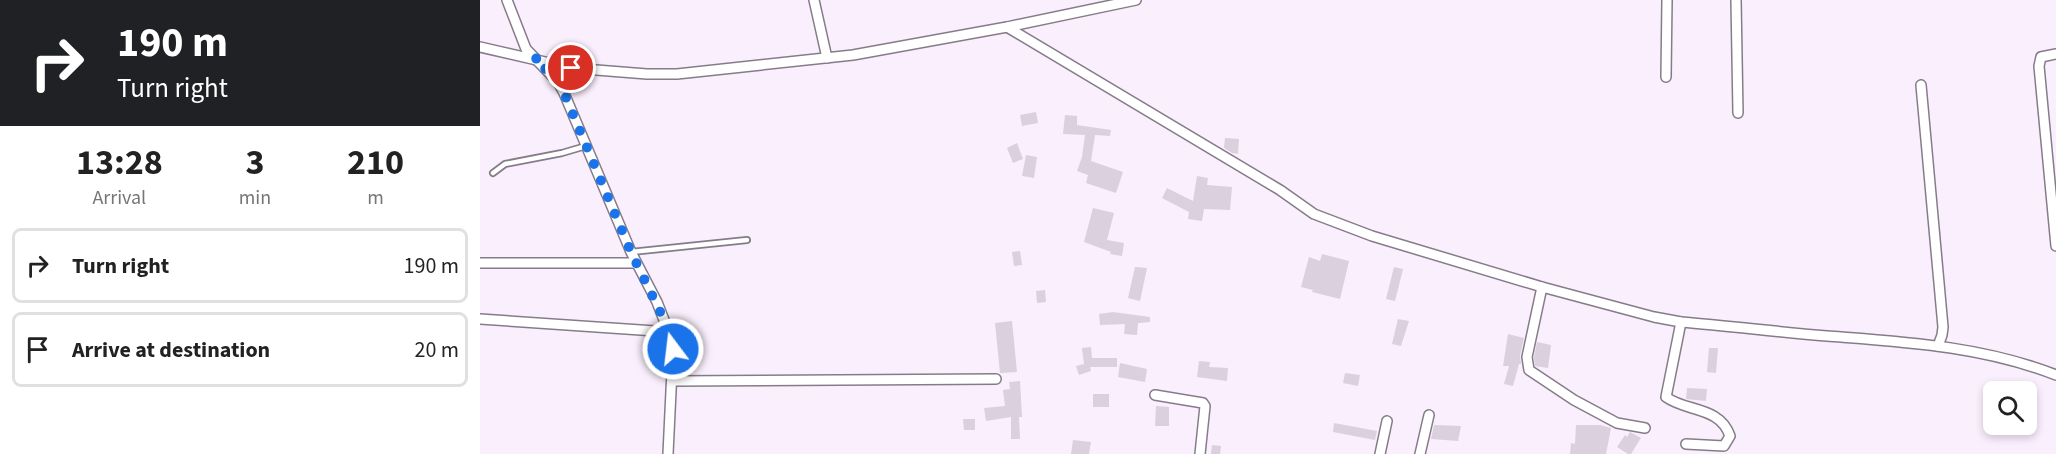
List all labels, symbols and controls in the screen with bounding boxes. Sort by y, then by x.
text: 190 m [117,13,228,73]
icon: right [18,24,96,102]
pin [545,42,596,93]
icon: arrive [554,51,587,84]
text: Turn right [117,69,228,108]
text: 13:28 [76,137,163,188]
text: 3 [245,137,264,188]
text: 210 [347,137,404,188]
text: Arrival [92,184,146,212]
text: min [239,184,271,212]
text: m [367,184,384,212]
icon: right [21,249,54,282]
text: Turn right [72,250,169,282]
text: 190 m [404,250,459,282]
position arrow [641,317,705,381]
icon: arrive [21,333,54,366]
text: Arrive at destination [72,334,270,366]
text: 20 m [414,334,459,366]
map controls [1983,381,2037,435]
button: search [1983,381,2037,435]

